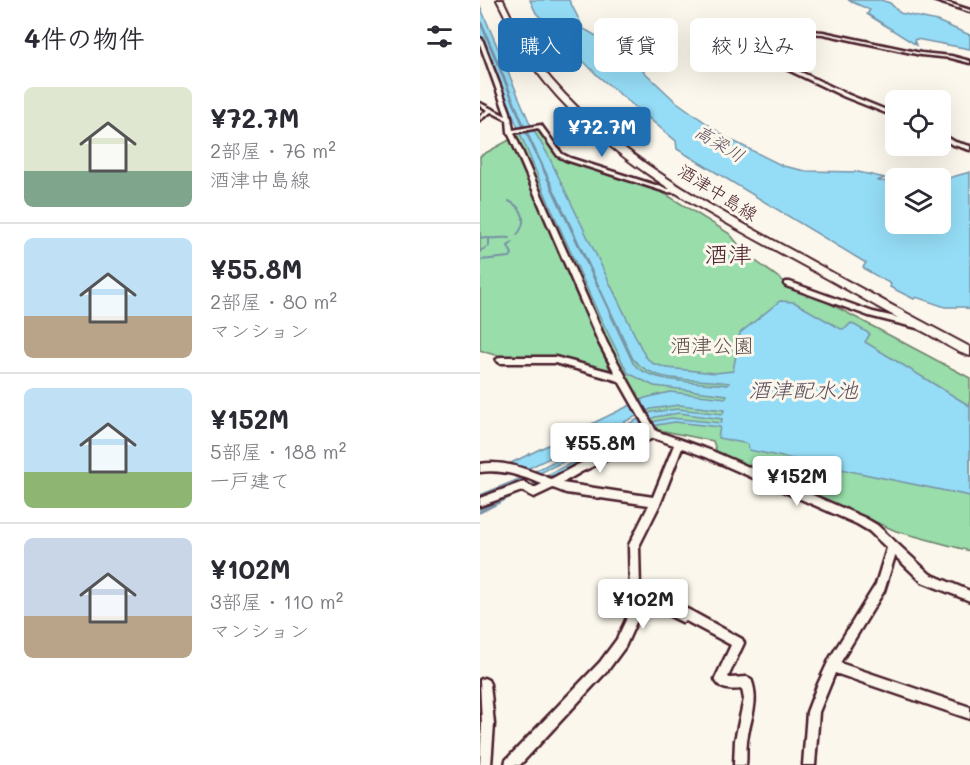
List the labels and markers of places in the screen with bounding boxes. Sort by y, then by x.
pin: ¥72.7M [553,107,651,158]
pin: ¥55.8M [551,423,649,474]
pin: ¥152M [755,456,839,507]
pin: ¥102M [601,579,685,630]

